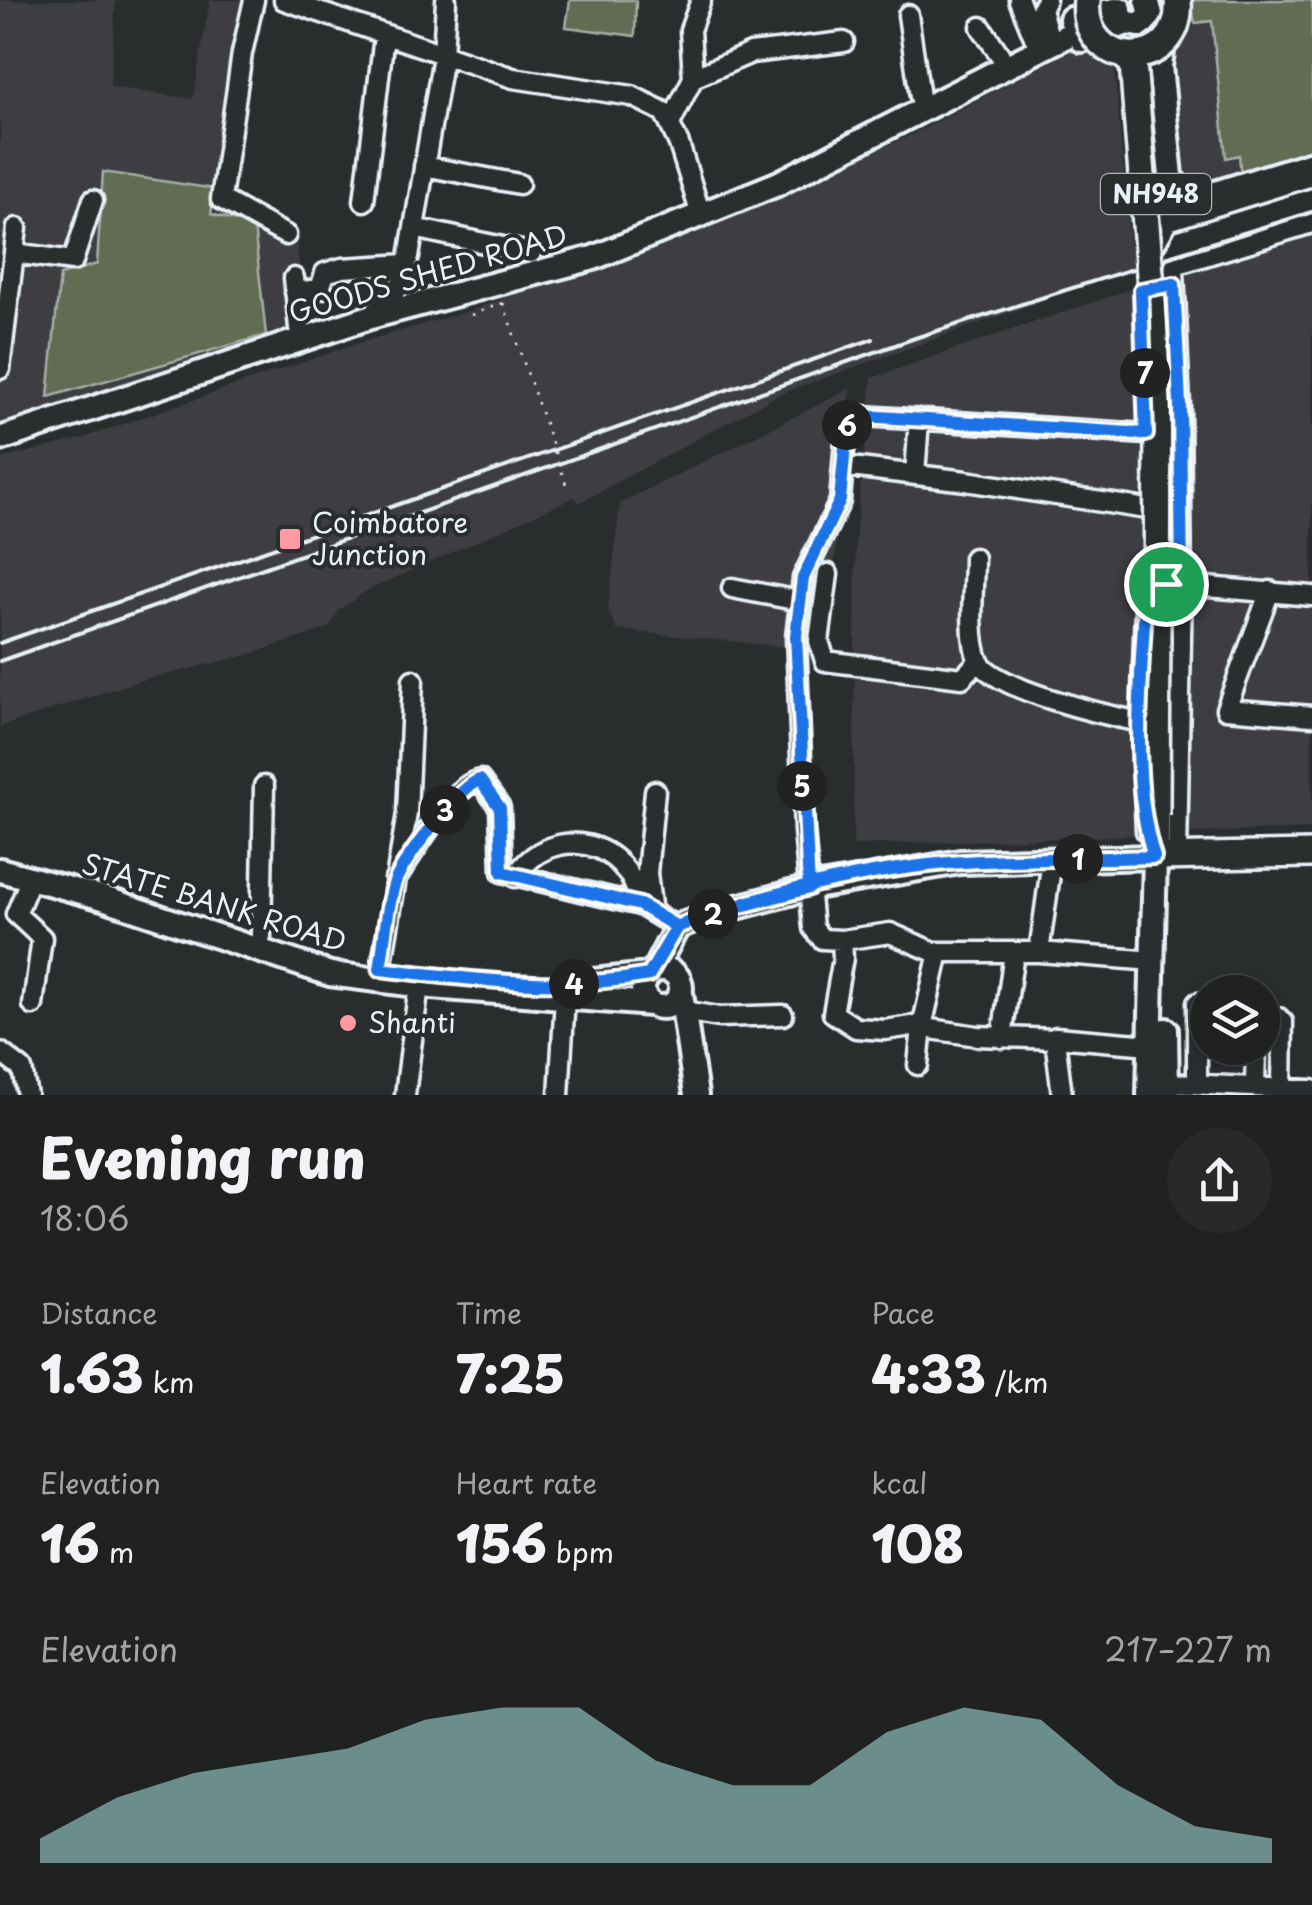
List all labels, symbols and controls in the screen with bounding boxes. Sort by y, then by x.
road number: NH948 [1101,174,1211,214]
street label: GOODS SHED ROAD [283,212,572,333]
pin: 7 [1120,348,1170,398]
text: 7 [1137,351,1153,394]
pin: 6 [822,400,872,450]
text: 6 [837,403,857,446]
place label: Coimbatore Junction [312,500,468,575]
marker: Coimbatore Junction [277,526,303,552]
pin [1124,542,1209,627]
icon: arrive [1139,557,1194,612]
pin: 5 [777,761,827,811]
text: 5 [793,764,811,807]
pin: 3 [420,785,470,835]
text: 3 [436,788,454,831]
pin: 1 [1053,834,1103,884]
text: 1 [1071,837,1085,880]
street label: STATE BANK ROAD [77,841,352,962]
pin: 2 [688,889,738,939]
text: 2 [703,892,723,935]
pin: 4 [549,959,599,1009]
text: 4 [564,962,584,1005]
map controls [1190,975,1280,1065]
button: layers [1190,975,1280,1065]
place label: Shanti [368,1000,456,1043]
marker: Shanti [337,1012,359,1034]
text: Evening run [40,1115,366,1198]
button: share [1167,1128,1272,1233]
text: 18:06 [40,1194,129,1242]
text: Distance [40,1291,158,1334]
text: Time [456,1291,522,1334]
text: Pace [871,1291,935,1334]
text: 1.63 [40,1334,143,1410]
text: 7:25 [456,1334,565,1410]
text: 4:33 [871,1334,986,1410]
text: km [143,1360,195,1403]
text: /km [986,1360,1048,1403]
text: Elevation [40,1461,161,1504]
text: Heart rate [456,1461,597,1504]
text: kcal [871,1461,927,1504]
text: 16 [40,1504,100,1580]
text: 156 [456,1504,547,1580]
text: 108 [871,1504,964,1580]
text: m [100,1530,134,1573]
text: bpm [547,1530,614,1573]
text: Elevation [40,1625,178,1673]
text: 217–227 m [1104,1625,1272,1673]

